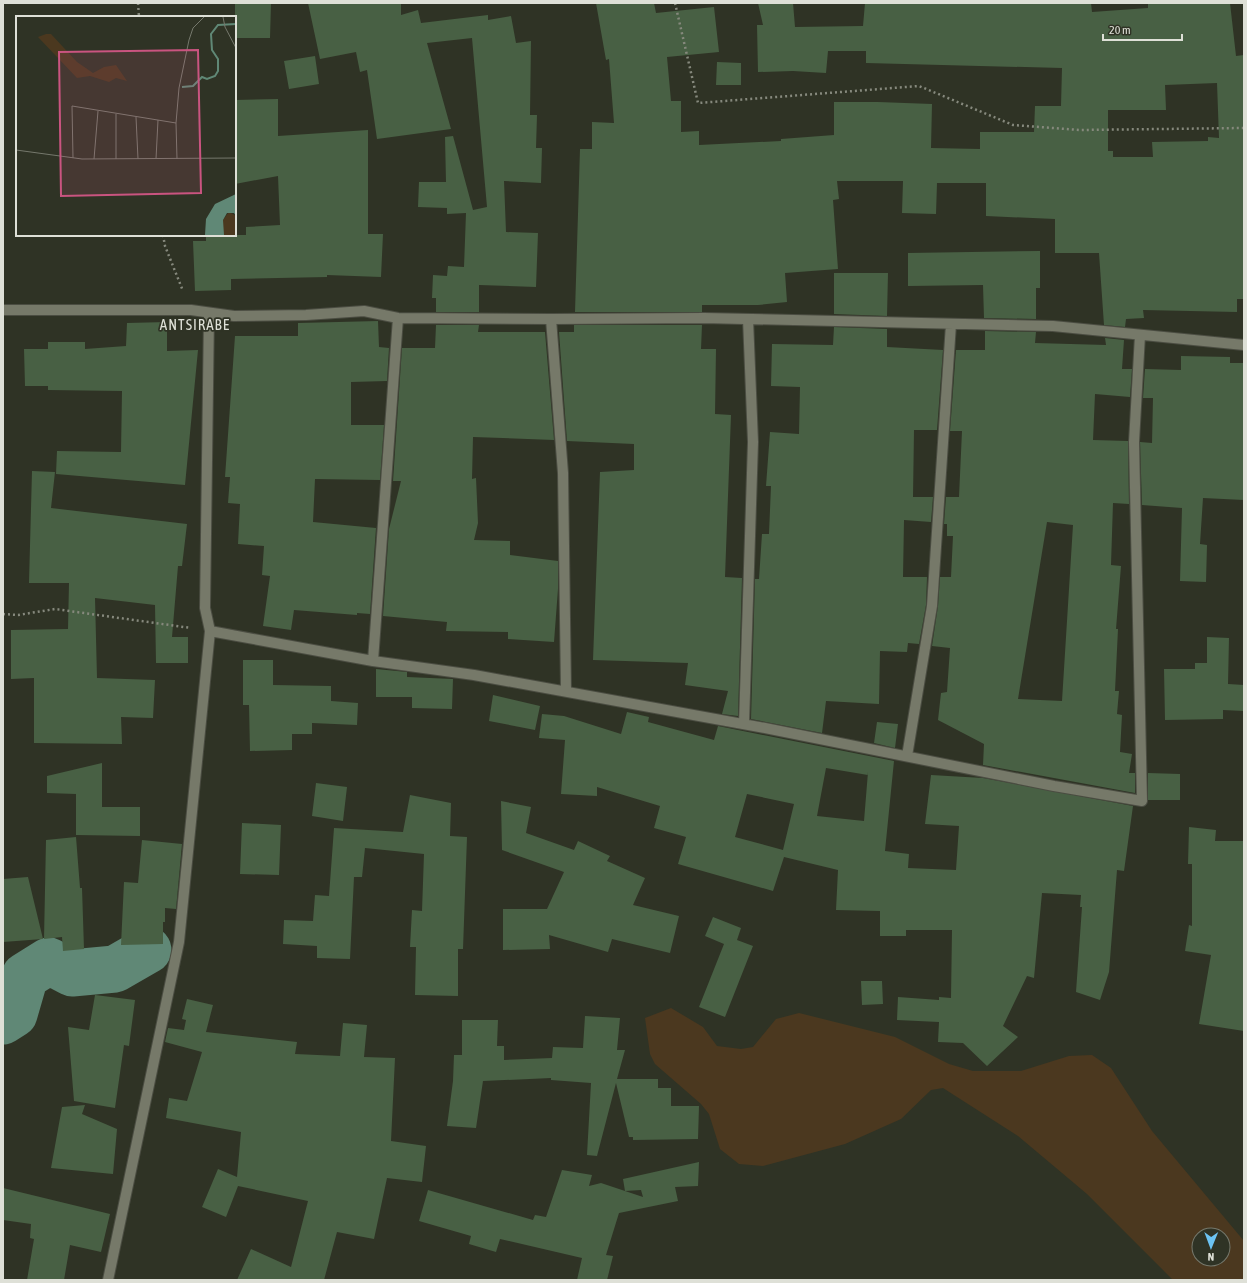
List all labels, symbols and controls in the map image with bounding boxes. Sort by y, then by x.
inset map [16,16,236,236]
scale bar [1103,16,1182,42]
text: 20 m [1109,23,1131,37]
district label: ANTSIRABE [160,316,230,333]
north arrow [1191,1227,1231,1267]
text: N [1207,1251,1214,1263]

